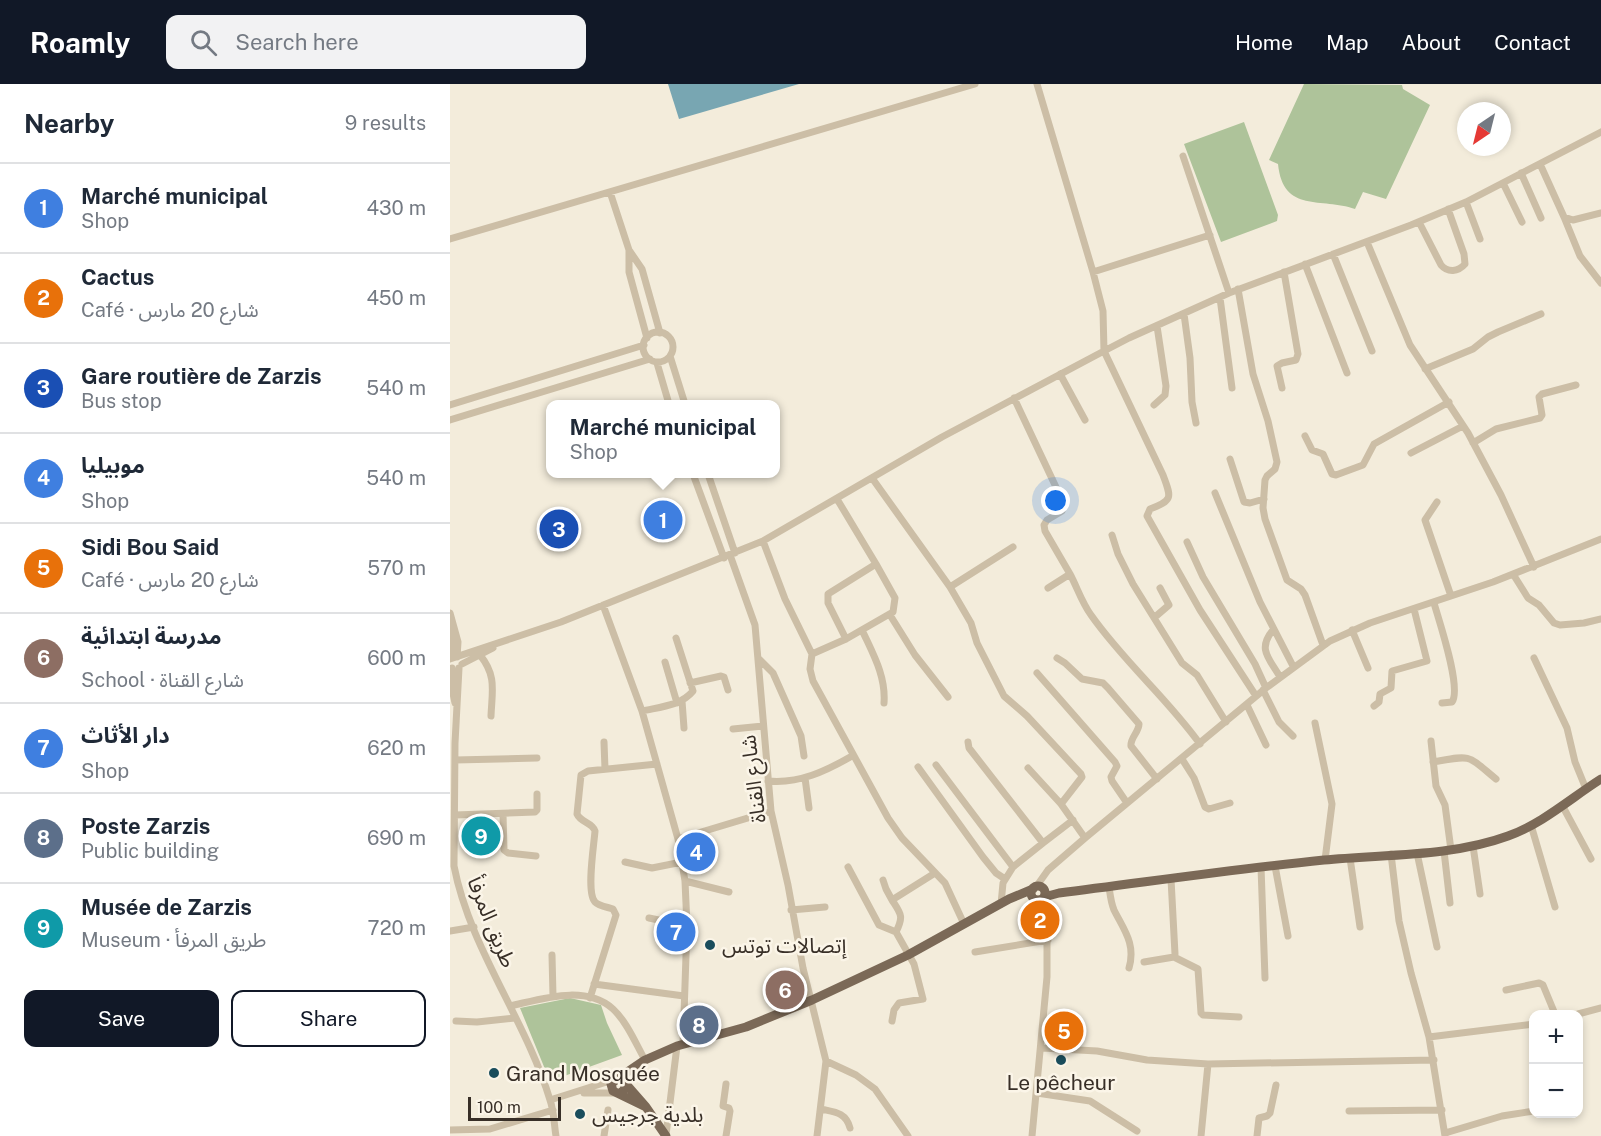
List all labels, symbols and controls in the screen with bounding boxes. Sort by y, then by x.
search box [166,15,586,69]
text: Roamly [30,26,130,59]
icon: search [187,26,220,59]
text: Search here [235,29,359,55]
text: Home [1235,30,1293,55]
text: Map [1326,30,1369,55]
text: About [1402,30,1461,55]
text: Contact [1494,30,1571,55]
north arrow [1457,102,1511,156]
text: Nearby [24,108,114,139]
text: 9 results [345,111,426,135]
text: Marché municipal [81,183,268,209]
text: 1 [39,196,48,220]
text: 430 m [367,196,426,220]
text: Shop [81,209,129,233]
text: Cactus [81,264,154,290]
text: 2 [37,286,50,310]
text: 450 m [366,286,426,310]
text: Café · شارع 20 مارس [81,298,259,322]
text: Gare routière de Zarzis [81,363,322,389]
text: 3 [37,376,50,400]
text: 540 m [366,376,426,400]
text: Bus stop [81,389,162,413]
popup [546,400,780,478]
text: Marché municipal [570,414,756,440]
text: Shop [570,440,618,464]
text: موبيليا [81,452,145,478]
text: 4 [37,466,50,490]
text: 540 m [366,466,426,490]
your location [1041,486,1070,515]
text: Shop [81,489,129,513]
pin: 1 [644,498,682,542]
pin: 3 [540,506,578,552]
text: Sidi Bou Said [81,534,219,560]
text: 5 [37,556,50,580]
text: 570 m [367,556,426,580]
text: Café · شارع 20 مارس [81,568,259,592]
text: مدرسة ابتدائية [81,623,222,649]
text: 6 [37,646,50,670]
text: 600 m [367,646,426,670]
text: School · شارع القناة [81,668,244,692]
text: دار الأثاث [81,722,170,748]
street label: شارع القناة [735,733,774,825]
text: 7 [37,736,50,760]
text: 620 m [367,736,426,760]
text: Shop [81,759,129,783]
text: Poste Zarzis [81,813,210,839]
pin: 9 [462,814,501,858]
text: 8 [37,826,50,850]
text: 690 m [367,826,426,850]
pin: 4 [676,830,716,874]
text: Public building [81,839,219,863]
street label: طريق المرفأ [461,872,522,972]
text: Musée de Zarzis [81,894,252,920]
pin: 2 [1020,898,1060,942]
pin: 7 [656,910,696,954]
text: 9 [37,916,50,940]
text: 720 m [368,916,426,940]
text: Museum · طريق المرفأ [81,928,266,952]
place label: إتصالات توتس [722,933,847,959]
marker: إتصالات توتس [703,938,717,952]
pin: 6 [766,968,804,1012]
button: Save [24,990,219,1047]
button: Share [231,990,426,1047]
pin: 8 [680,1002,718,1048]
pin: 5 [1044,1008,1084,1054]
map controls [1529,1010,1583,1118]
button: + [1529,1010,1583,1064]
marker: Le pêcheur [1054,1053,1068,1067]
place label: Grand Mosquée [506,1061,660,1086]
button: − [1529,1064,1583,1118]
marker: Grand Mosquée [487,1066,501,1080]
place label: Le pêcheur [1007,1070,1115,1095]
scale bar [468,1094,561,1122]
text: 100 m [477,1098,521,1117]
place label: بلدية جرجيس [592,1102,703,1127]
marker: بلدية جرجيس [573,1107,587,1121]

